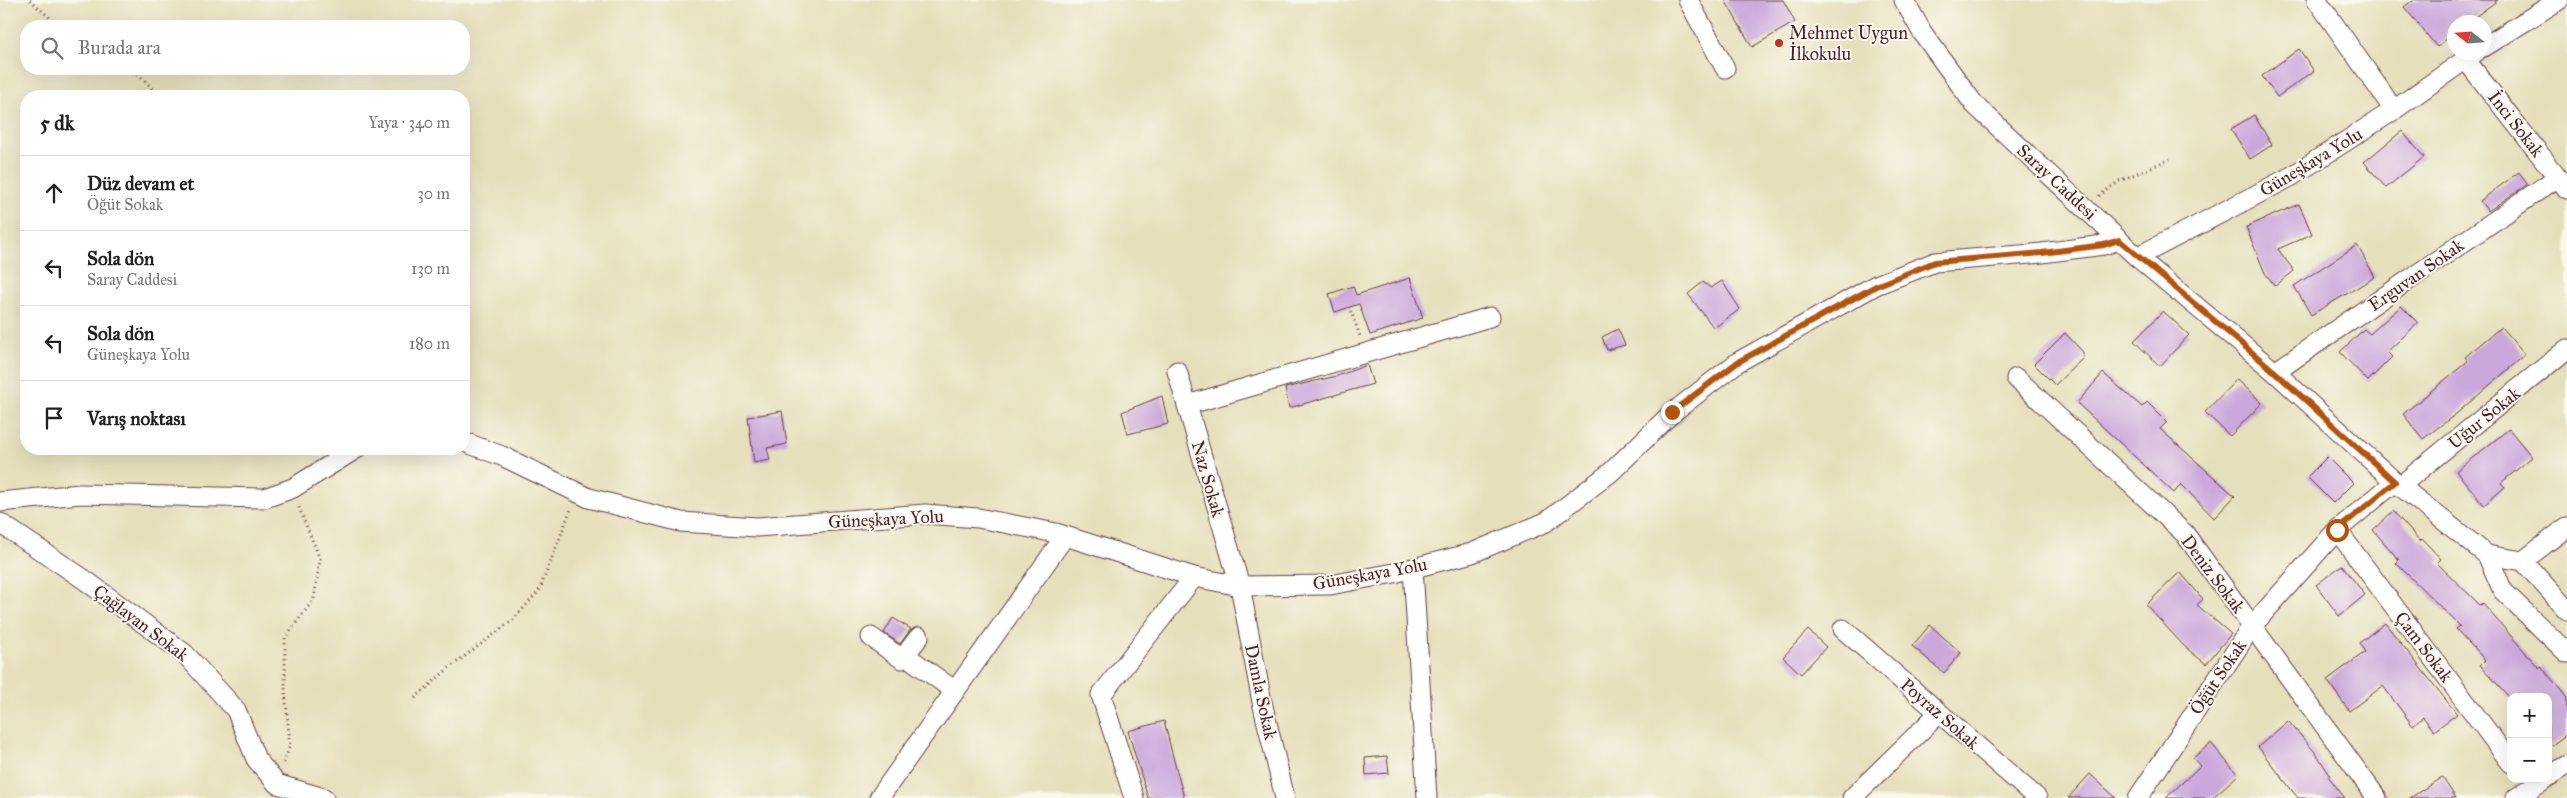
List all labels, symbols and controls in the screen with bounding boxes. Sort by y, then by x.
north arrow [2447,15,2492,60]
search box [20,20,470,75]
place label: Mehmet Uygun İlkokulu [1789,22,1908,65]
icon: search [38,34,66,62]
text: Burada ara [78,36,161,59]
marker: Mehmet Uygun İlkokulu [1773,37,1785,49]
street label: İnci Sokak [2483,86,2550,162]
text: 5 dk [40,110,75,136]
text: Yaya · 340 m [368,113,450,132]
street label: Güneşkaya Yolu [2256,123,2367,201]
street label: Saray Caddesi [2012,139,2102,225]
text: Düz devam et [87,172,194,195]
icon: ahead [40,179,68,207]
text: 30 m [417,184,450,203]
text: Öğüt Sokak [87,195,163,214]
street label: Erguvan Sokak [2364,234,2469,317]
text: Sola dön [87,247,154,270]
icon: left [40,254,68,282]
text: 130 m [411,259,450,278]
text: Saray Caddesi [87,270,177,289]
text: Sola dön [87,322,154,345]
icon: left [40,329,68,357]
text: 180 m [409,334,450,353]
text: Güneşkaya Yolu [87,345,190,364]
street label: Uğur Sokak [2443,382,2526,455]
route end [1661,401,1684,424]
icon: arrive [40,404,68,432]
text: Varış noktası [87,407,186,430]
street label: Naz Sokak [1187,438,1230,520]
street label: Güneşkaya Yolu [828,505,945,533]
route start [2326,519,2349,542]
street label: Deniz Sokak [2176,530,2250,618]
street label: Güneşkaya Yolu [1311,553,1429,595]
street label: Çağlayan Sokak [88,580,194,667]
street label: Çam Sokak [2390,607,2458,687]
street label: Öğüt Sokak [2184,634,2252,719]
street label: Damla Sokak [1240,642,1282,742]
street label: Poyraz Sokak [1896,674,1985,755]
map controls [2507,693,2552,783]
button: + [2507,693,2552,738]
button: − [2507,738,2552,783]

